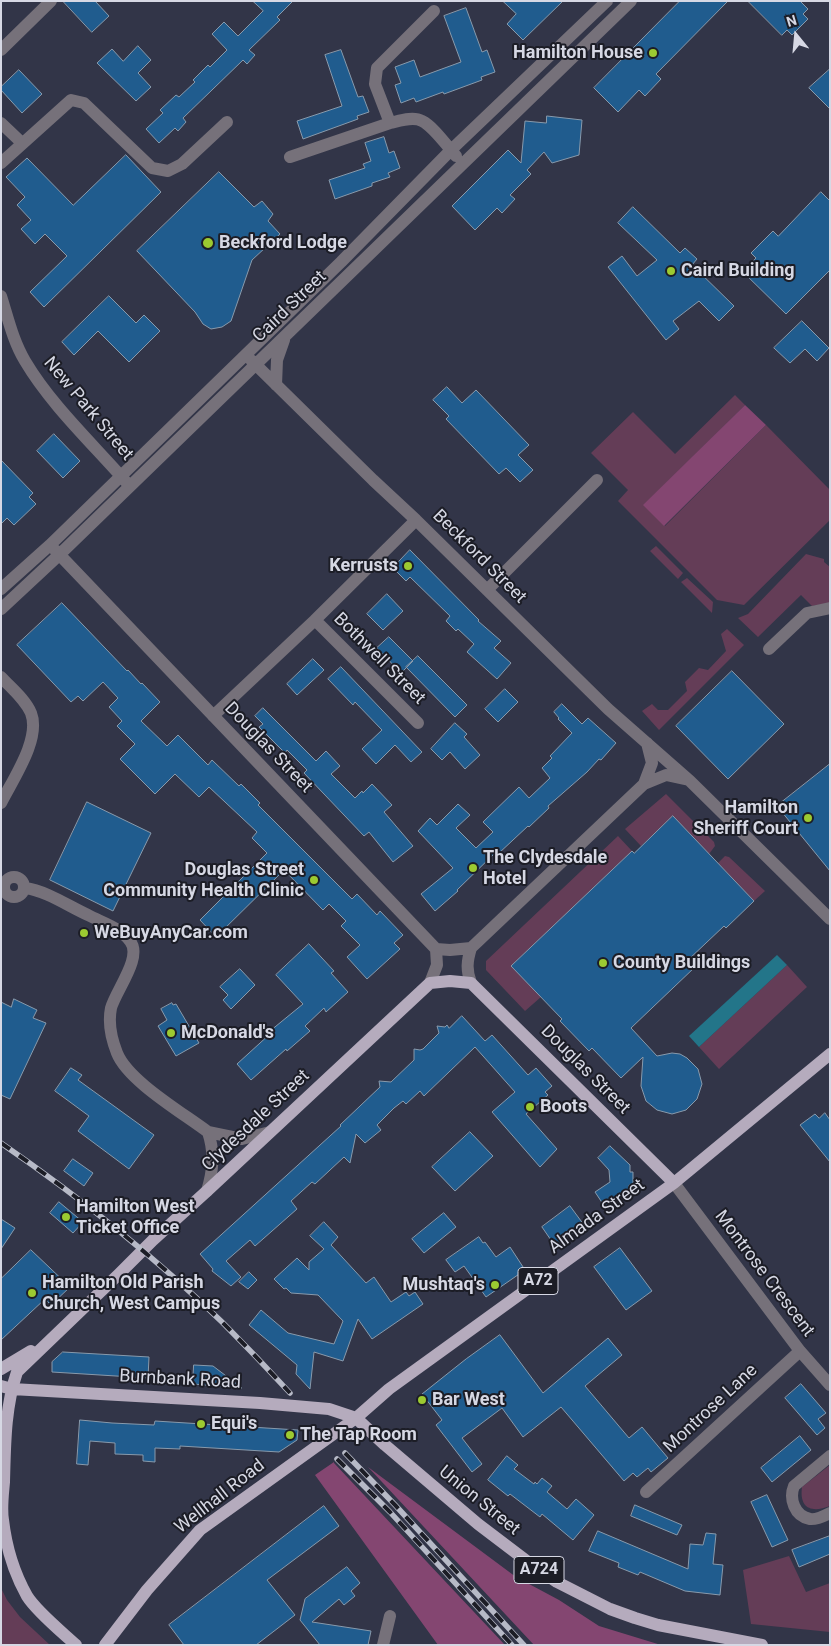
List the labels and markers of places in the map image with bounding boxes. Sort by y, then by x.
place label: Hamilton House [513,42,643,64]
marker: Hamilton House [647,47,659,59]
place label: Beckford Lodge [219,232,347,254]
marker: Beckford Lodge [201,236,215,250]
place label: Caird Building [681,260,795,282]
marker: Caird Building [665,265,677,277]
place label: Kerrusts [329,555,398,577]
marker: Kerrusts [402,560,414,572]
place label: Hamilton Sheriff Court [693,797,798,840]
marker: Hamilton Sheriff Court [802,812,814,824]
place label: The Clydesdale Hotel [483,847,607,890]
place label: Douglas Street Community Health Clinic [103,859,304,902]
marker: The Clydesdale Hotel [467,862,479,874]
marker: Douglas Street Community Health Clinic [308,874,320,886]
place label: WeBuyAnyCar.com [94,922,248,944]
marker: WeBuyAnyCar.com [78,927,90,939]
place label: County Buildings [613,952,750,974]
marker: County Buildings [597,957,609,969]
place label: McDonald's [181,1022,274,1044]
marker: McDonald's [165,1027,177,1039]
place label: Boots [540,1096,587,1118]
marker: Boots [524,1101,536,1113]
place label: Hamilton West Ticket Office [76,1196,195,1238]
marker: Hamilton West Ticket Office [60,1211,72,1223]
place label: Hamilton Old Parish Church, West Campus [42,1272,220,1315]
place label: Mushtaq's [403,1274,485,1296]
marker: Mushtaq's [489,1279,501,1291]
marker: Hamilton Old Parish Church, West Campus [26,1287,38,1299]
place label: Bar West [432,1389,505,1411]
marker: Bar West [416,1394,428,1406]
place label: Equi's [211,1413,257,1435]
marker: Equi's [195,1418,207,1430]
place label: The Tap Room [300,1424,417,1446]
marker: The Tap Room [284,1429,296,1441]

